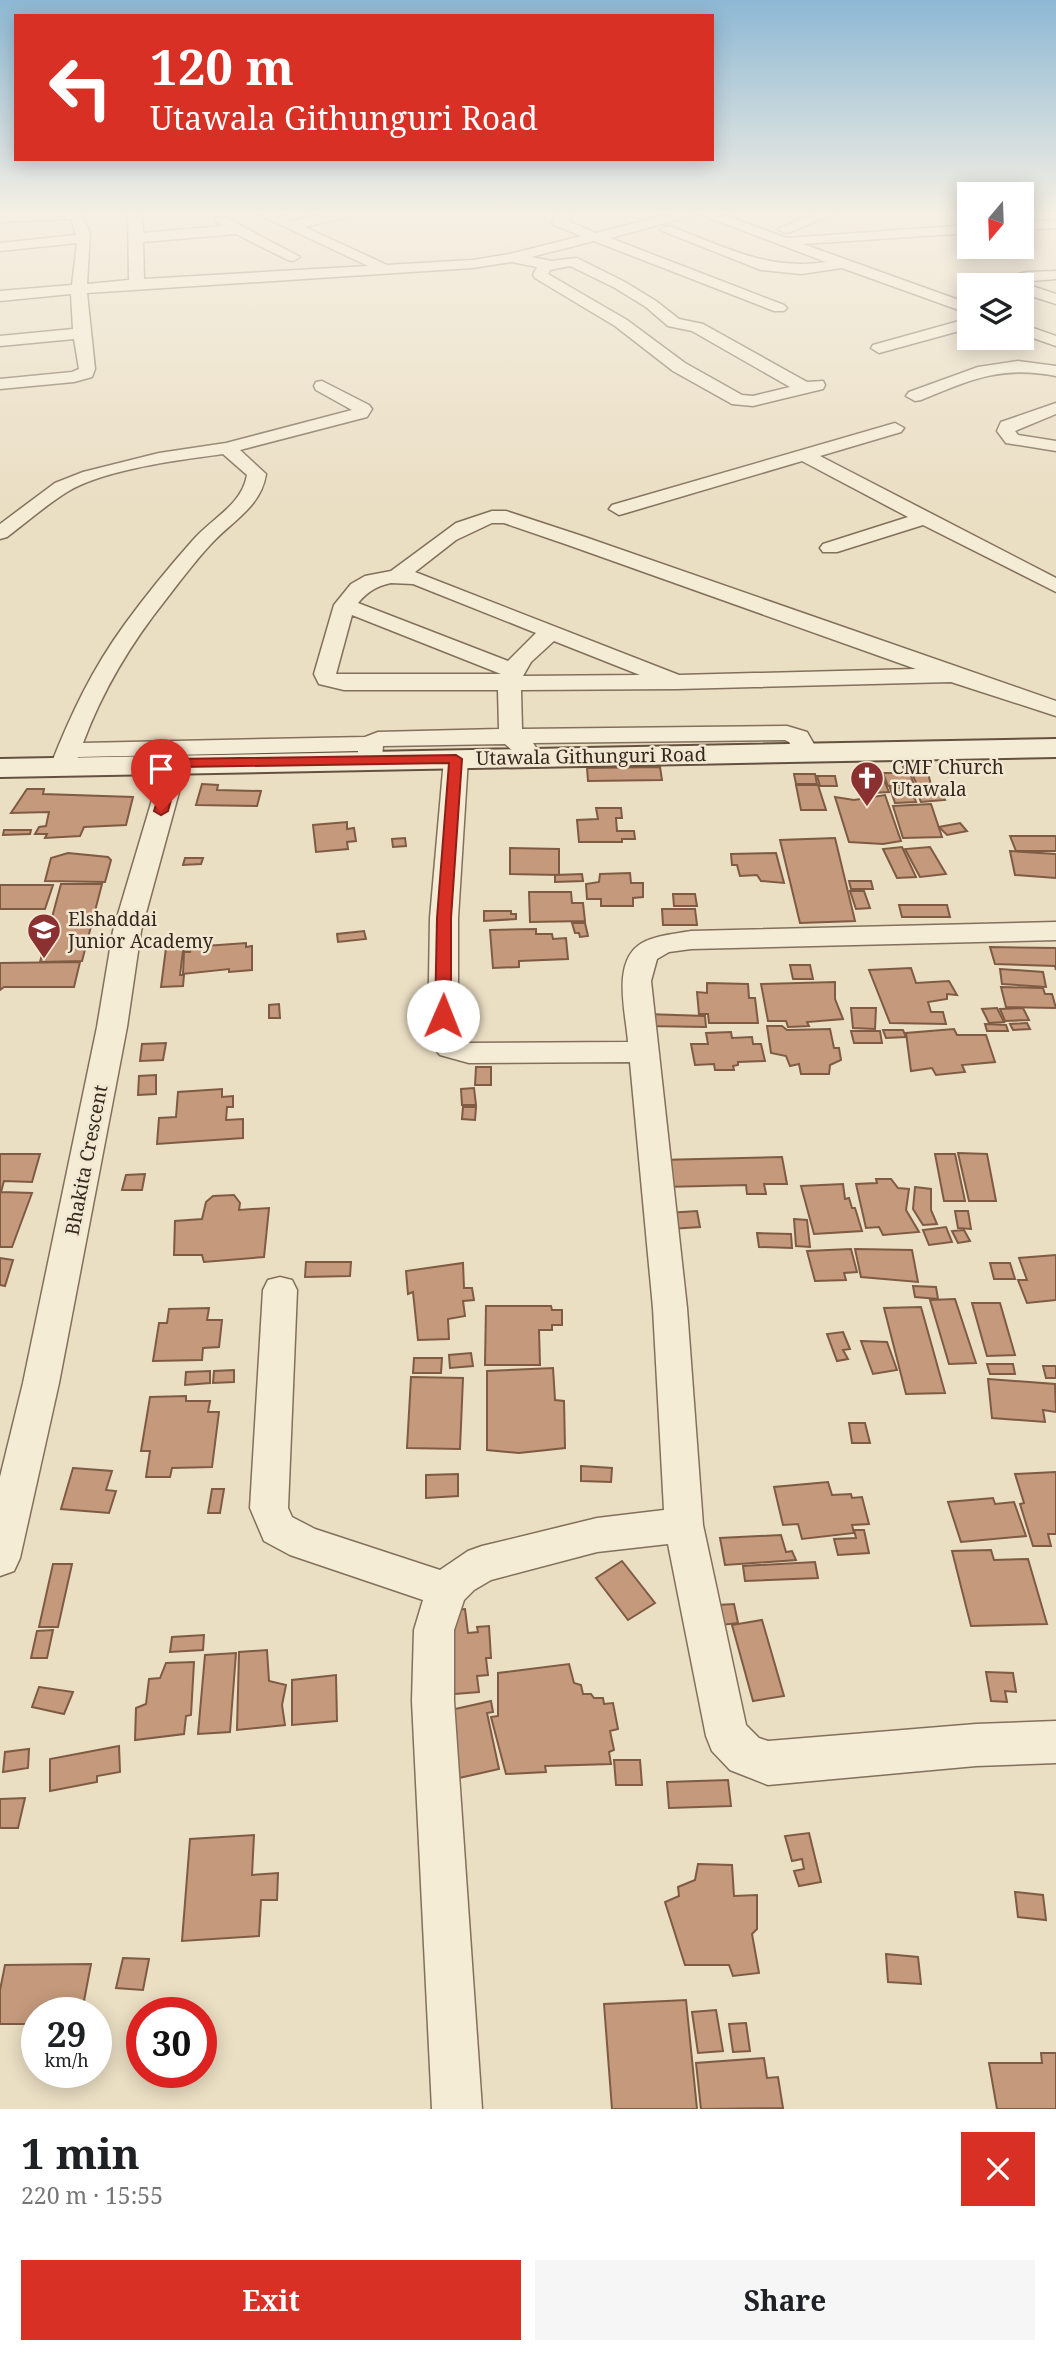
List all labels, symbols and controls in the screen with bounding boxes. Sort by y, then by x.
text: 120 m [150,33,294,99]
icon: left [35,42,126,133]
text: Utawala Githunguri Road [150,96,538,139]
north arrow [957,182,1034,259]
map controls [957,182,1034,350]
button: layers [957,273,1034,350]
pin [131,739,191,811]
street label: Utawala Githunguri Road [476,741,707,771]
icon: arrive [142,750,180,788]
place label: CMF Church Utawala [892,754,1004,802]
church icon: CMF Church Utawala [848,759,886,808]
place label: Elshaddai Junior Academy [67,906,214,954]
school or university icon: Elshaddai Junior Academy [25,911,63,960]
position arrow [406,979,480,1053]
street label: Bhakita Crescent [59,1082,113,1237]
speed limit sign: 30 [126,1997,217,2088]
text: 29 [47,2010,86,2057]
text: km/h [44,2048,89,2072]
text: 1 min [21,2124,140,2181]
button: close [961,2132,1035,2206]
text: 220 m · 15:55 [21,2179,163,2211]
button: Exit [21,2260,521,2340]
button: Share [535,2260,1035,2340]

